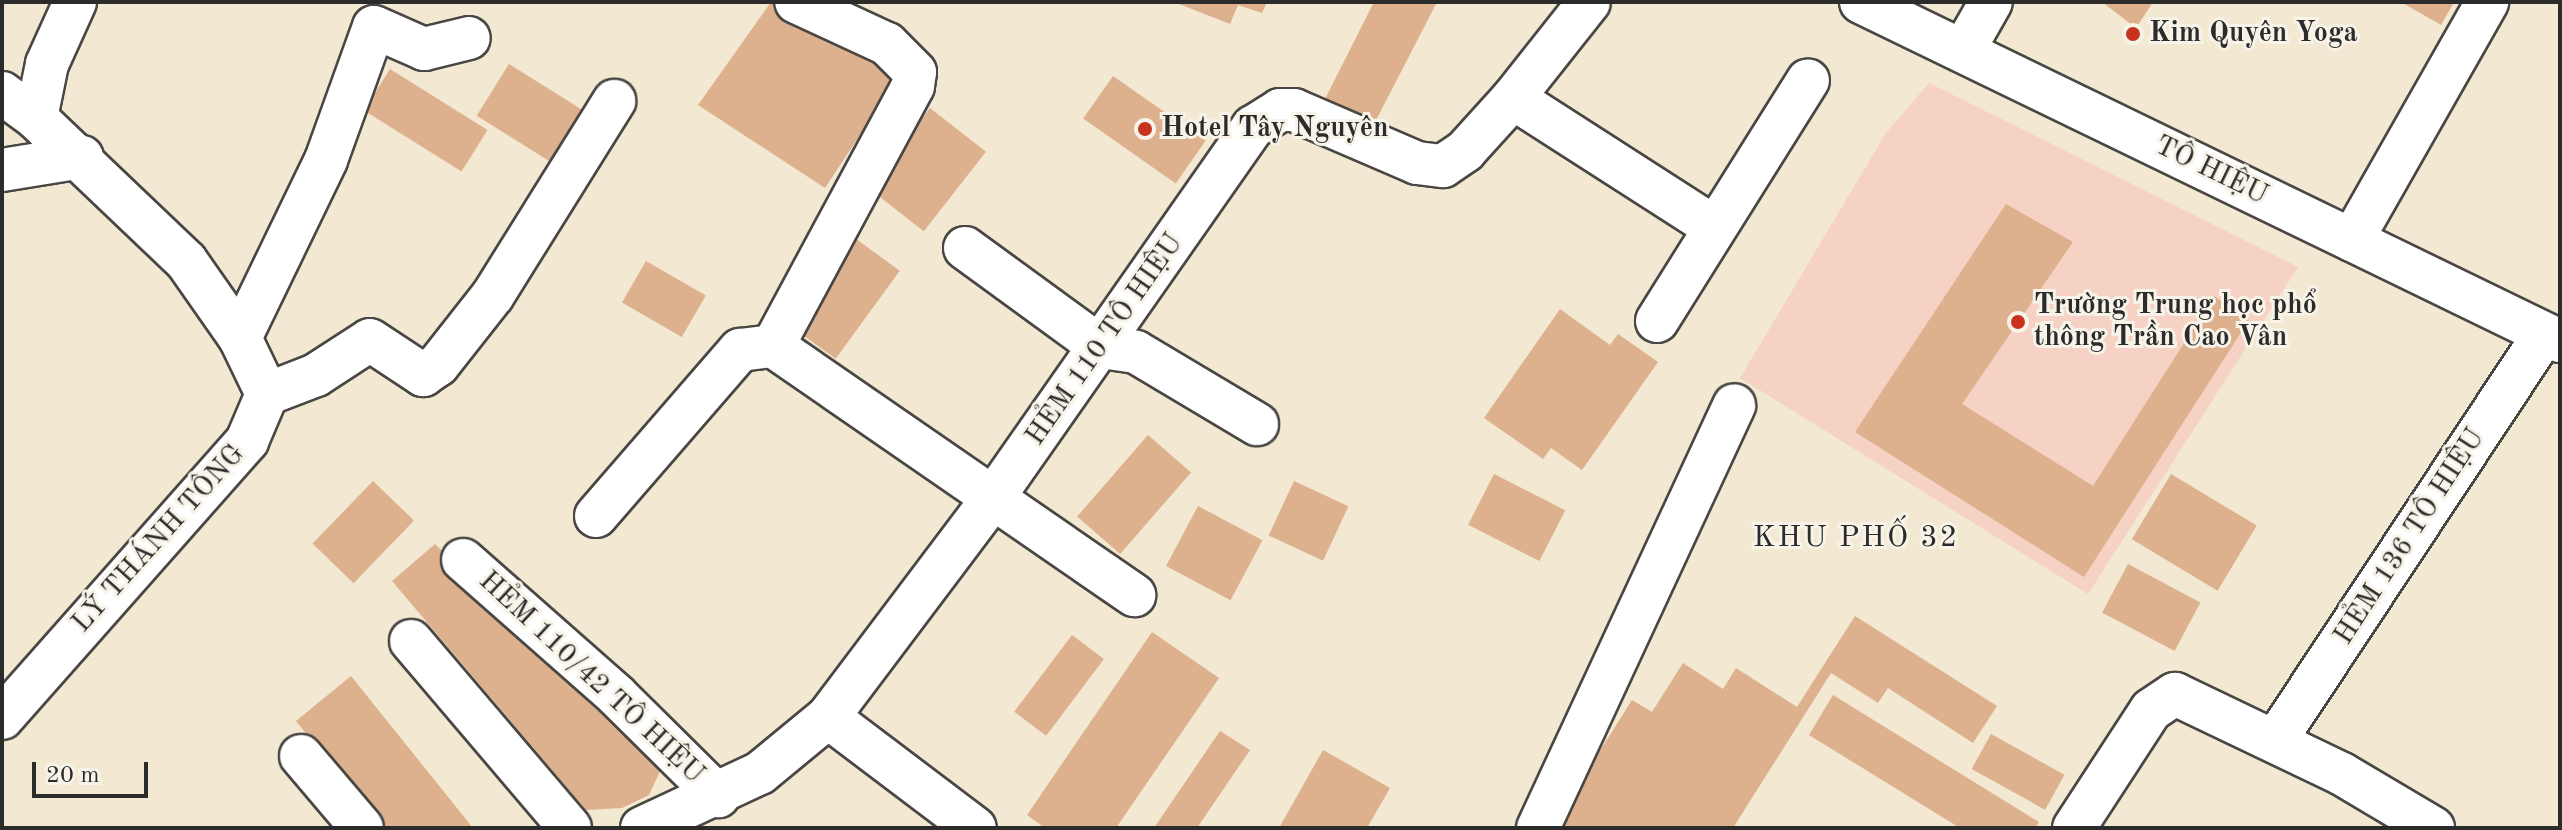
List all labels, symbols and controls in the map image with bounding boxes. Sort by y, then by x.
place label: Kim Quyên Yoga [2149,17,2358,51]
marker: Kim Quyên Yoga [2124,25,2142,43]
place label: Hotel Tây Nguyên [1161,112,1389,146]
marker: Hotel Tây Nguyên [1136,120,1154,138]
street label: TÔ HIỆU [2149,129,2273,213]
street label: HẺM 110 TÔ HIỆU [1019,228,1191,452]
place label: Trường Trung học phổ thông Trần Cao Vân [2034,289,2317,355]
marker: Trường Trung học phổ thông Trần Cao Vân [2009,313,2027,331]
street label: HẺM 136 TÔ HIỆU [2328,423,2492,651]
street label: LÝ THÁNH TÔNG [66,438,252,640]
district label: KHU PHỐ 32 [1753,520,1959,556]
street label: HẺM 110/42 TÔ HIỆU [471,565,711,791]
scale bar [36,746,152,796]
text: 20 m [46,764,100,788]

